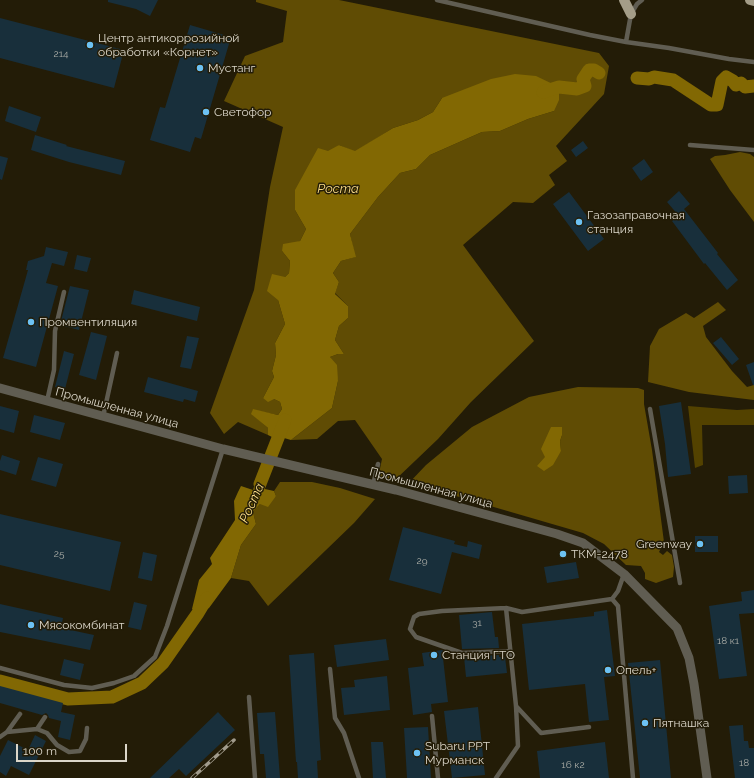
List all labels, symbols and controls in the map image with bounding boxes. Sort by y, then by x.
place label: Центр антикоррозийной обработки «Корнет» [98,31,239,59]
marker: Центр антикоррозийной обработки «Корнет» [85,40,95,50]
house number: 214 [54,48,68,60]
place label: Мустанг [208,61,255,75]
marker: Мустанг [195,63,205,73]
place label: Светофор [214,105,271,119]
marker: Светофор [201,107,211,117]
water label: Роста [317,181,359,197]
place label: Газозаправочная станция [587,208,685,236]
marker: Газозаправочная станция [574,217,584,227]
place label: Промвентиляция [39,315,137,329]
marker: Промвентиляция [26,317,36,327]
street label: Промышленная улица [54,385,180,431]
street label: Промышленная улица [368,465,494,511]
water label: Роста [236,481,268,525]
place label: Greenway [636,537,692,551]
marker: Greenway [695,539,705,549]
place label: ТКМ-2478 [571,547,628,561]
house number: 25 [54,548,64,560]
marker: ТКМ-2478 [558,549,568,559]
house number: 29 [416,555,428,567]
house number: 31 [472,617,482,629]
place label: Мясокомбинат [39,618,124,632]
marker: Мясокомбинат [26,620,36,630]
house number: 18 к1 [717,635,739,647]
place label: Станция ГТО [442,648,515,662]
marker: Станция ГТО [429,650,439,660]
place label: Опель+ [616,663,656,677]
marker: Опель+ [603,665,613,675]
place label: Пятнашка [653,716,709,730]
marker: Пятнашка [640,718,650,728]
scale bar [18,736,129,762]
place label: Subaru РРТ Мурманск [425,739,490,767]
text: 100 m [23,744,57,758]
marker: Subaru РРТ Мурманск [412,748,422,758]
house number: 18 [739,757,749,769]
house number: 16 к2 [561,759,585,771]

